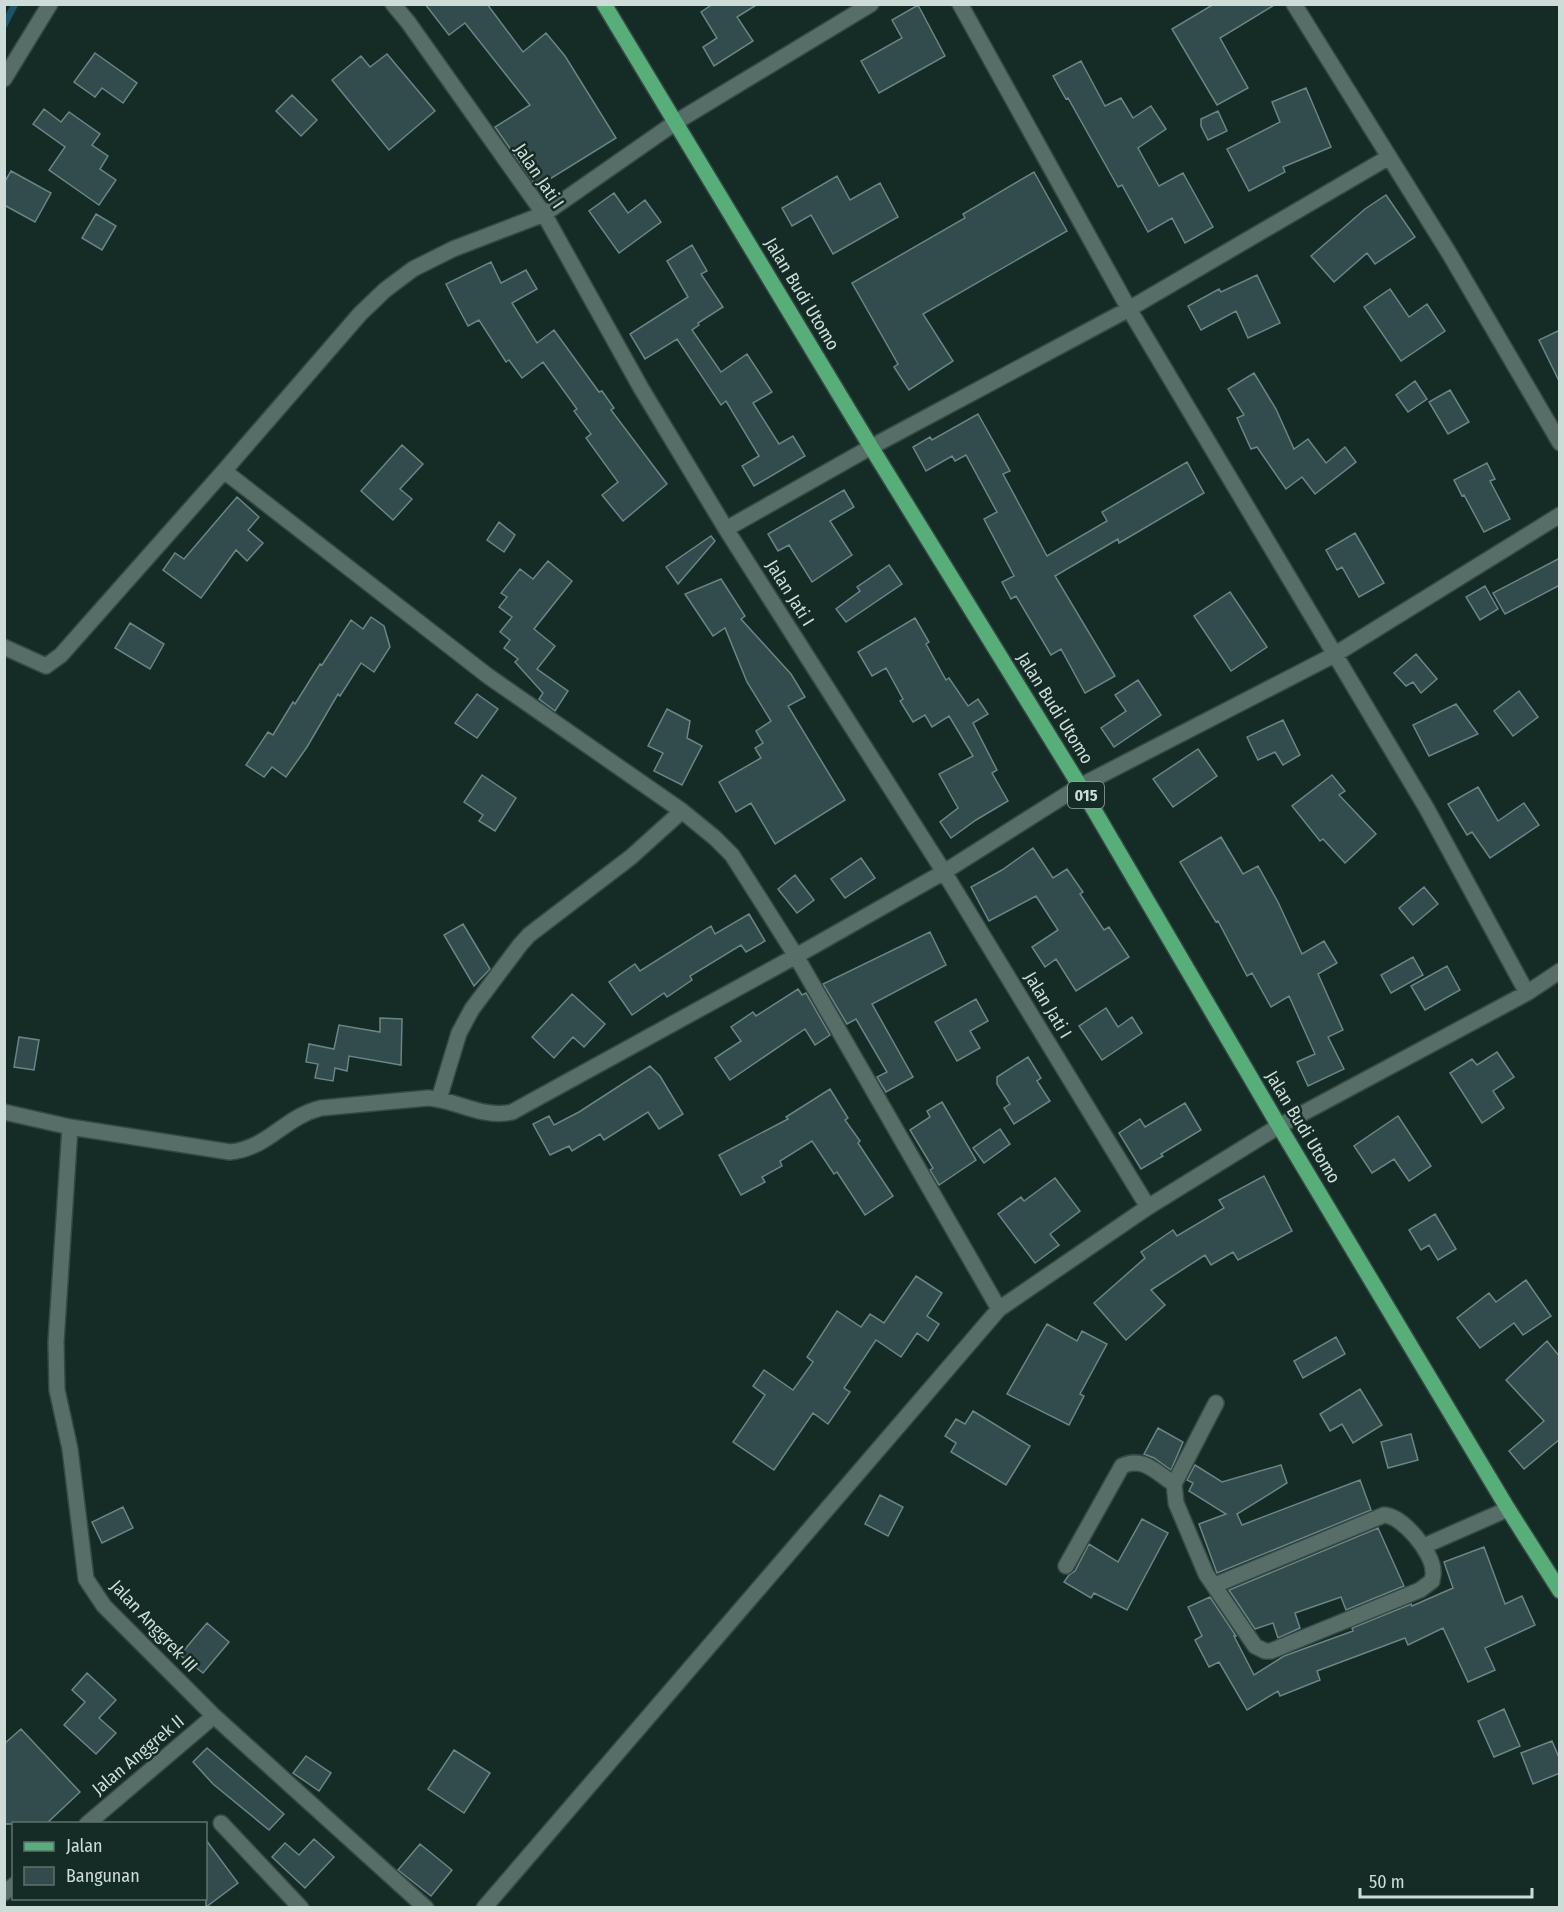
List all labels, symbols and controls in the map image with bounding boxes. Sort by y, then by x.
street label: Jalan Jati I [509,139,569,213]
street label: Jalan Budi Utomo [760,234,844,354]
street label: Jalan Jati I [761,556,819,630]
street label: Jalan Budi Utomo [1012,648,1098,768]
road number: 015 [1068,782,1104,808]
street label: Jalan Jati I [1020,968,1076,1042]
street label: Jalan Budi Utomo [1261,1067,1345,1187]
street label: Jalan Anggrek III [106,1575,202,1677]
street label: Jalan Anggrek II [88,1710,188,1800]
legend [12,1822,207,1900]
text: Jalan [66,1835,103,1857]
scale bar [1360,1861,1532,1899]
text: Bangunan [66,1865,140,1887]
text: 50 m [1369,1871,1405,1893]

